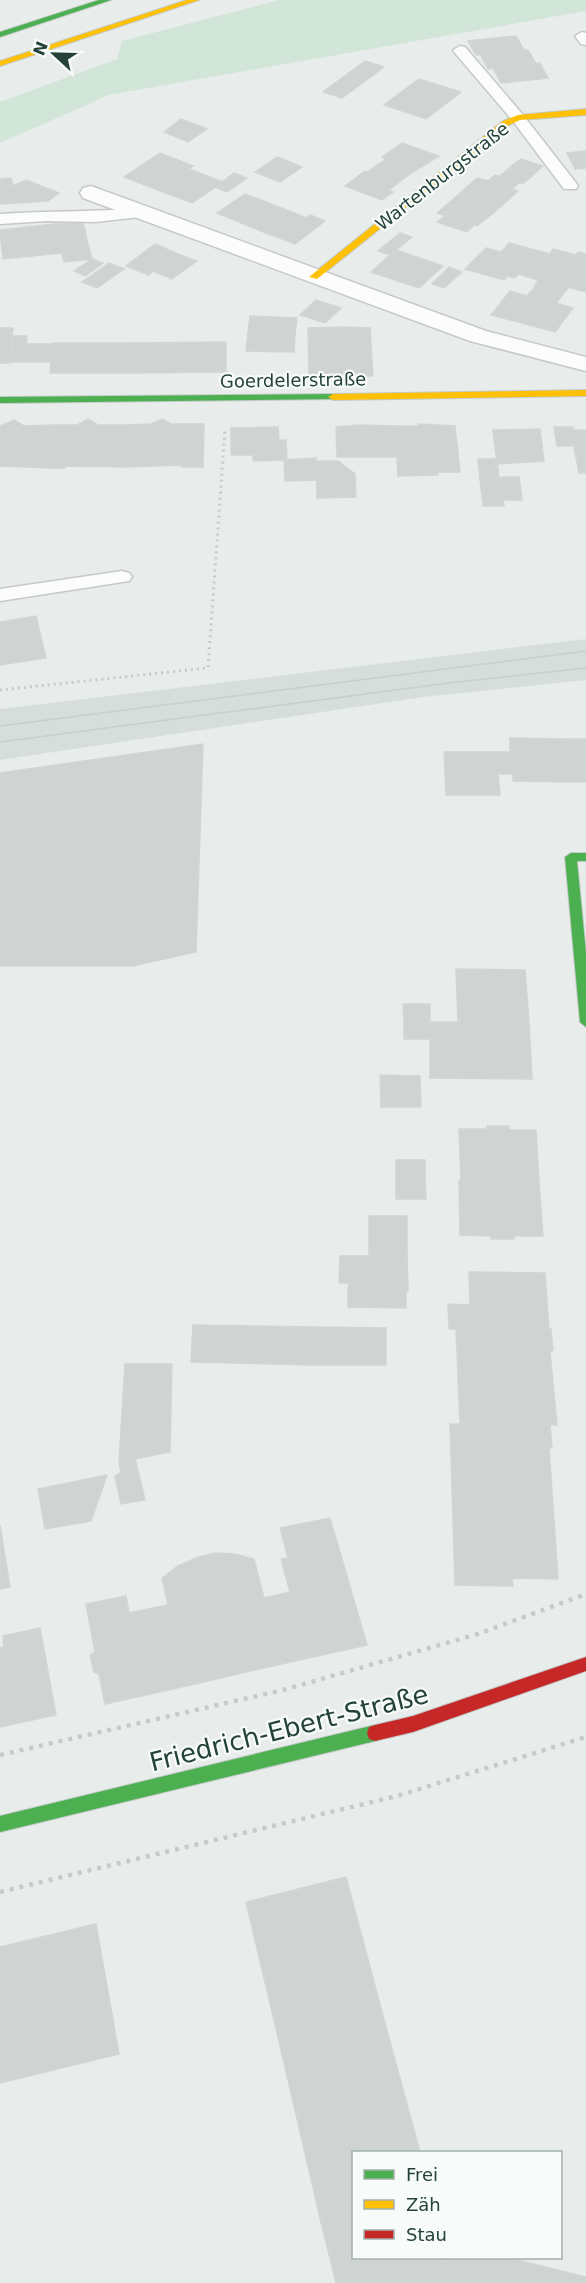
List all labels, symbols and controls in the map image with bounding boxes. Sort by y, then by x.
north arrow [24,24,84,84]
text: N [29,39,52,58]
street label: Wartenburgstraße [371,117,513,235]
street label: Goerdelerstraße [220,368,366,392]
street label: Friedrich-Ebert-Straße [146,1679,432,1777]
legend [352,2151,562,2259]
text: Frei [406,2164,438,2185]
text: Zäh [406,2194,441,2215]
text: Stau [406,2224,447,2245]

